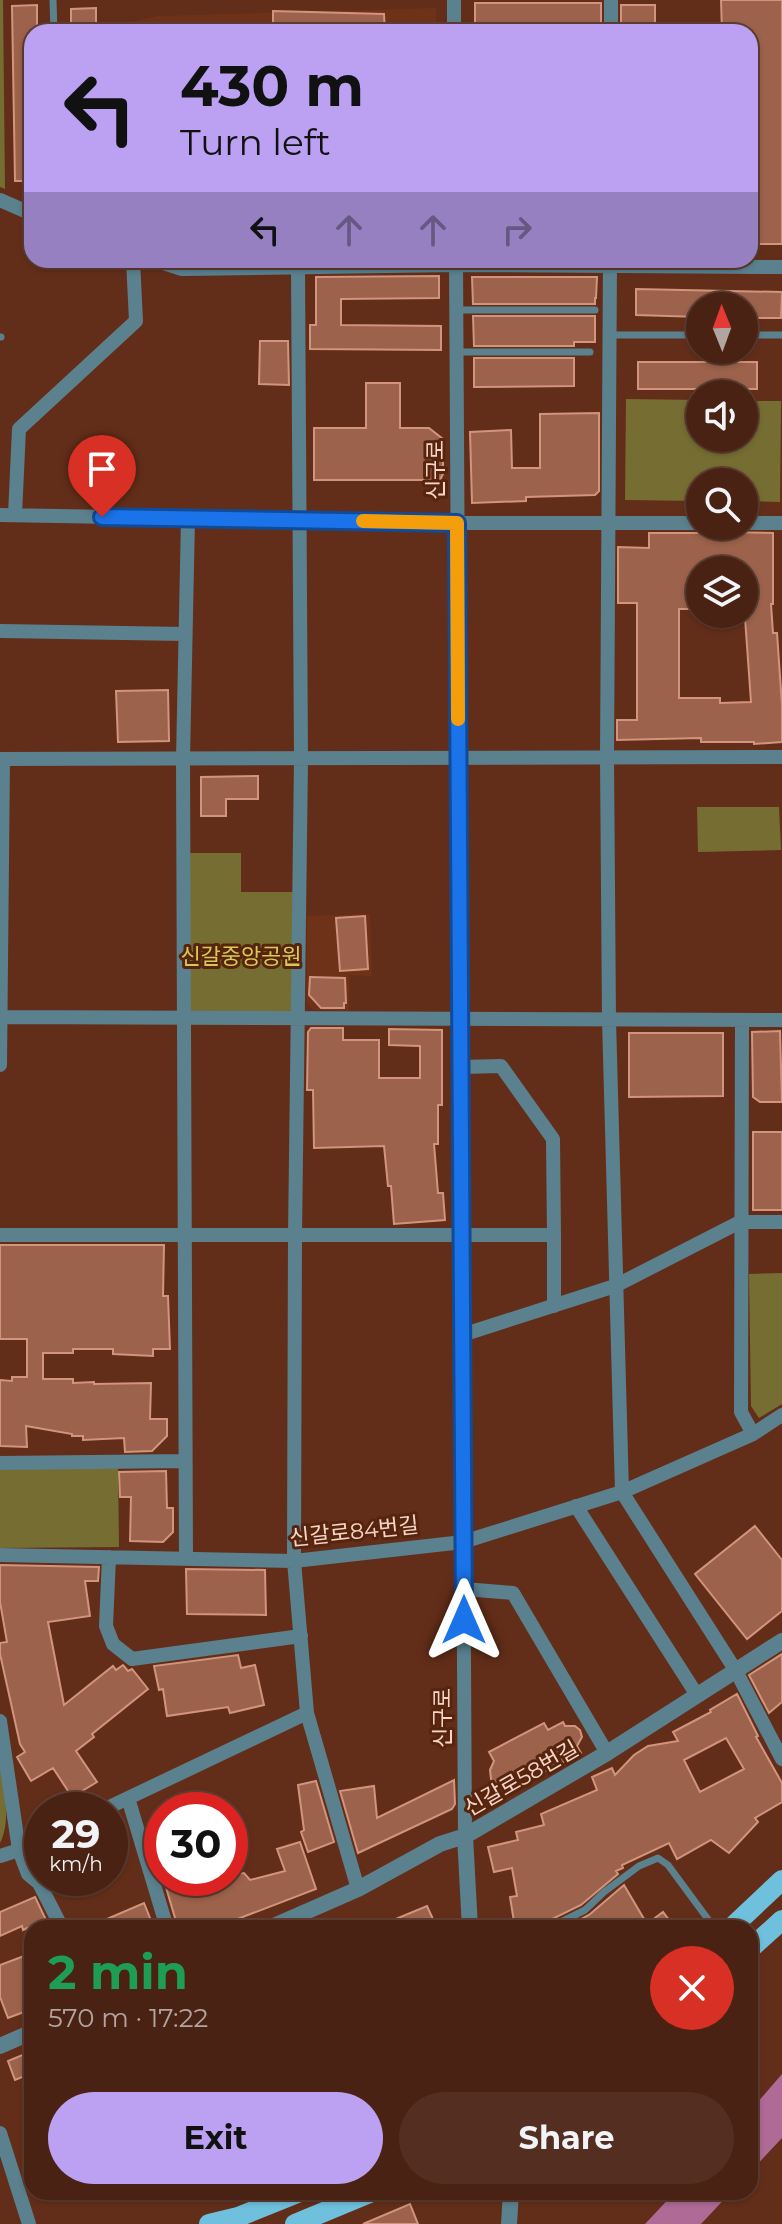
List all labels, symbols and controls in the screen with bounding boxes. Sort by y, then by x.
text: 430 m [180,52,364,120]
icon: left [48,56,152,160]
text: Turn left [180,120,331,164]
icon: left [243,208,287,252]
icon: ahead [327,208,371,252]
icon: ahead [411,208,455,252]
icon: right [495,208,539,252]
north arrow [686,292,758,364]
map controls [686,292,758,628]
button: sound [686,380,758,452]
pin [68,435,136,517]
street label: 신구로 [422,440,449,500]
icon: arrive [80,447,124,491]
button: search [686,468,758,540]
button: layers [686,556,758,628]
park label: 신갈중앙공원 [180,943,302,970]
street label: 신갈로84번길 [288,1511,420,1552]
position arrow [422,1578,506,1662]
street label: 신구로 [429,1688,456,1748]
street label: 신갈로58번길 [459,1735,583,1822]
speed limit sign: 30 [144,1792,248,1896]
text: 29 [51,1809,101,1858]
text: km/h [49,1852,103,1876]
text: 2 min [48,1943,188,2001]
button: close [650,1946,734,2030]
text: 570 m · 17:22 [48,2002,208,2034]
button: Exit [48,2092,383,2184]
button: Share [399,2092,734,2184]

